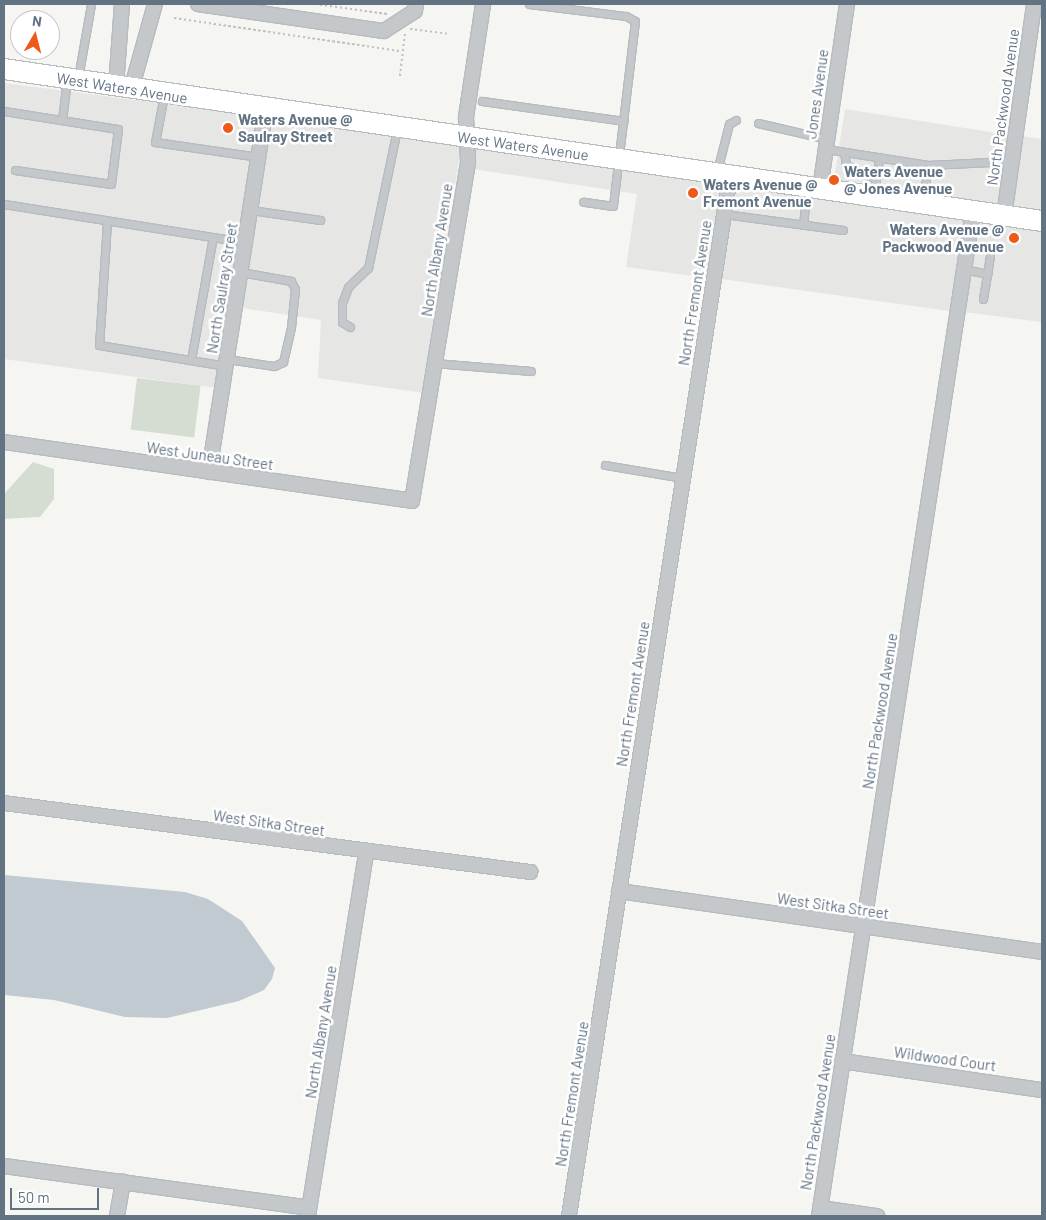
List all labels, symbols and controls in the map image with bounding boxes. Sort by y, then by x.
north arrow [10,10,60,60]
text: N [31,12,43,30]
street label: North Packwood Avenue [983,27,1023,187]
street label: Jones Avenue [802,48,832,140]
street label: West Waters Avenue [55,69,189,107]
place label: Waters Avenue @ Saulray Street [238,110,353,145]
marker: Waters Avenue @ Saulray Street [222,122,234,134]
street label: West Waters Avenue [456,128,590,164]
place label: Waters Avenue @ Jones Avenue [844,162,952,197]
marker: Waters Avenue @ Jones Avenue [828,174,840,186]
place label: Waters Avenue @ Fremont Avenue [703,175,818,210]
street label: North Albany Avenue [418,182,456,318]
marker: Waters Avenue @ Fremont Avenue [687,187,699,199]
street label: North Fremont Avenue [675,219,715,367]
place label: Waters Avenue @ Packwood Avenue [882,220,1004,255]
street label: North Saulray Street [203,221,241,355]
marker: Waters Avenue @ Packwood Avenue [1008,232,1020,244]
street label: West Juneau Street [145,438,275,474]
street label: North Fremont Avenue [613,620,653,768]
street label: North Packwood Avenue [859,632,901,790]
street label: West Sitka Street [212,806,326,840]
street label: West Sitka Street [776,889,890,923]
street label: North Albany Avenue [302,964,340,1100]
street label: North Fremont Avenue [552,1020,592,1168]
street label: North Packwood Avenue [797,1033,839,1191]
street label: Wildwood Court [893,1043,997,1075]
scale bar [12,1178,101,1210]
text: 50 m [18,1188,50,1206]

